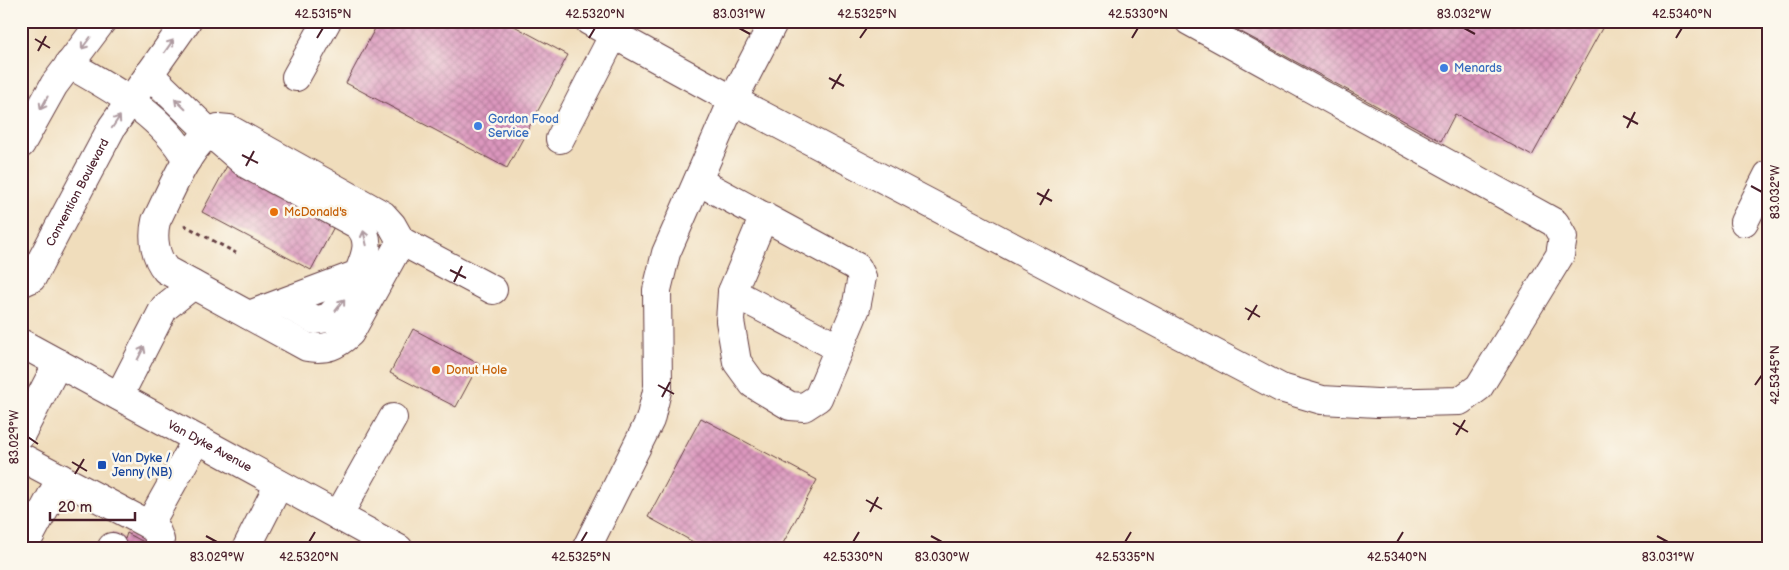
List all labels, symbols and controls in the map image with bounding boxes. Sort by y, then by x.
text: 42.5315°N [295,7,351,22]
text: 42.5320°N [565,7,625,22]
text: 83.031°W [713,7,765,22]
text: 42.5325°N [837,7,897,22]
text: 42.5330°N [1108,7,1168,22]
text: 83.032°W [1437,7,1491,22]
text: 42.5340°N [1652,7,1712,22]
one-way arrow [80,36,91,49]
one-way arrow [164,39,174,53]
place label: Menards [1454,61,1502,76]
marker: Menards [1438,62,1450,74]
one-way arrow [39,96,49,111]
one-way arrow [174,98,187,110]
place label: Gordon Food Service [488,112,559,141]
one-way arrow [111,115,121,129]
marker: Gordon Food Service [472,120,484,132]
street label: Convention Boulevard [43,136,112,249]
text: 83.032°W [1768,165,1783,219]
place label: McDonald's [284,205,347,220]
marker: McDonald's [268,206,280,218]
one-way arrow [360,231,369,247]
one-way arrow [334,299,345,312]
text: 42.5345°N [1768,345,1783,405]
one-way arrow [137,346,146,361]
place label: Donut Hole [446,363,507,378]
marker: Donut Hole [430,364,442,376]
text: 83.029°W [7,410,22,464]
street label: Van Dyke Avenue [165,417,255,475]
place label: Van Dyke / Jenny (NB) [112,451,173,480]
marker: Van Dyke / Jenny (NB) [96,459,108,471]
scale bar [50,490,135,522]
text: 20 m [58,498,92,517]
text: 83.029°W [190,550,244,565]
text: 42.5320°N [279,550,339,565]
text: 42.5325°N [551,550,611,565]
text: 42.5330°N [823,550,883,565]
text: 83.030°W [915,550,969,565]
text: 42.5335°N [1095,550,1155,565]
text: 42.5340°N [1367,550,1427,565]
text: 83.031°W [1642,550,1694,565]

